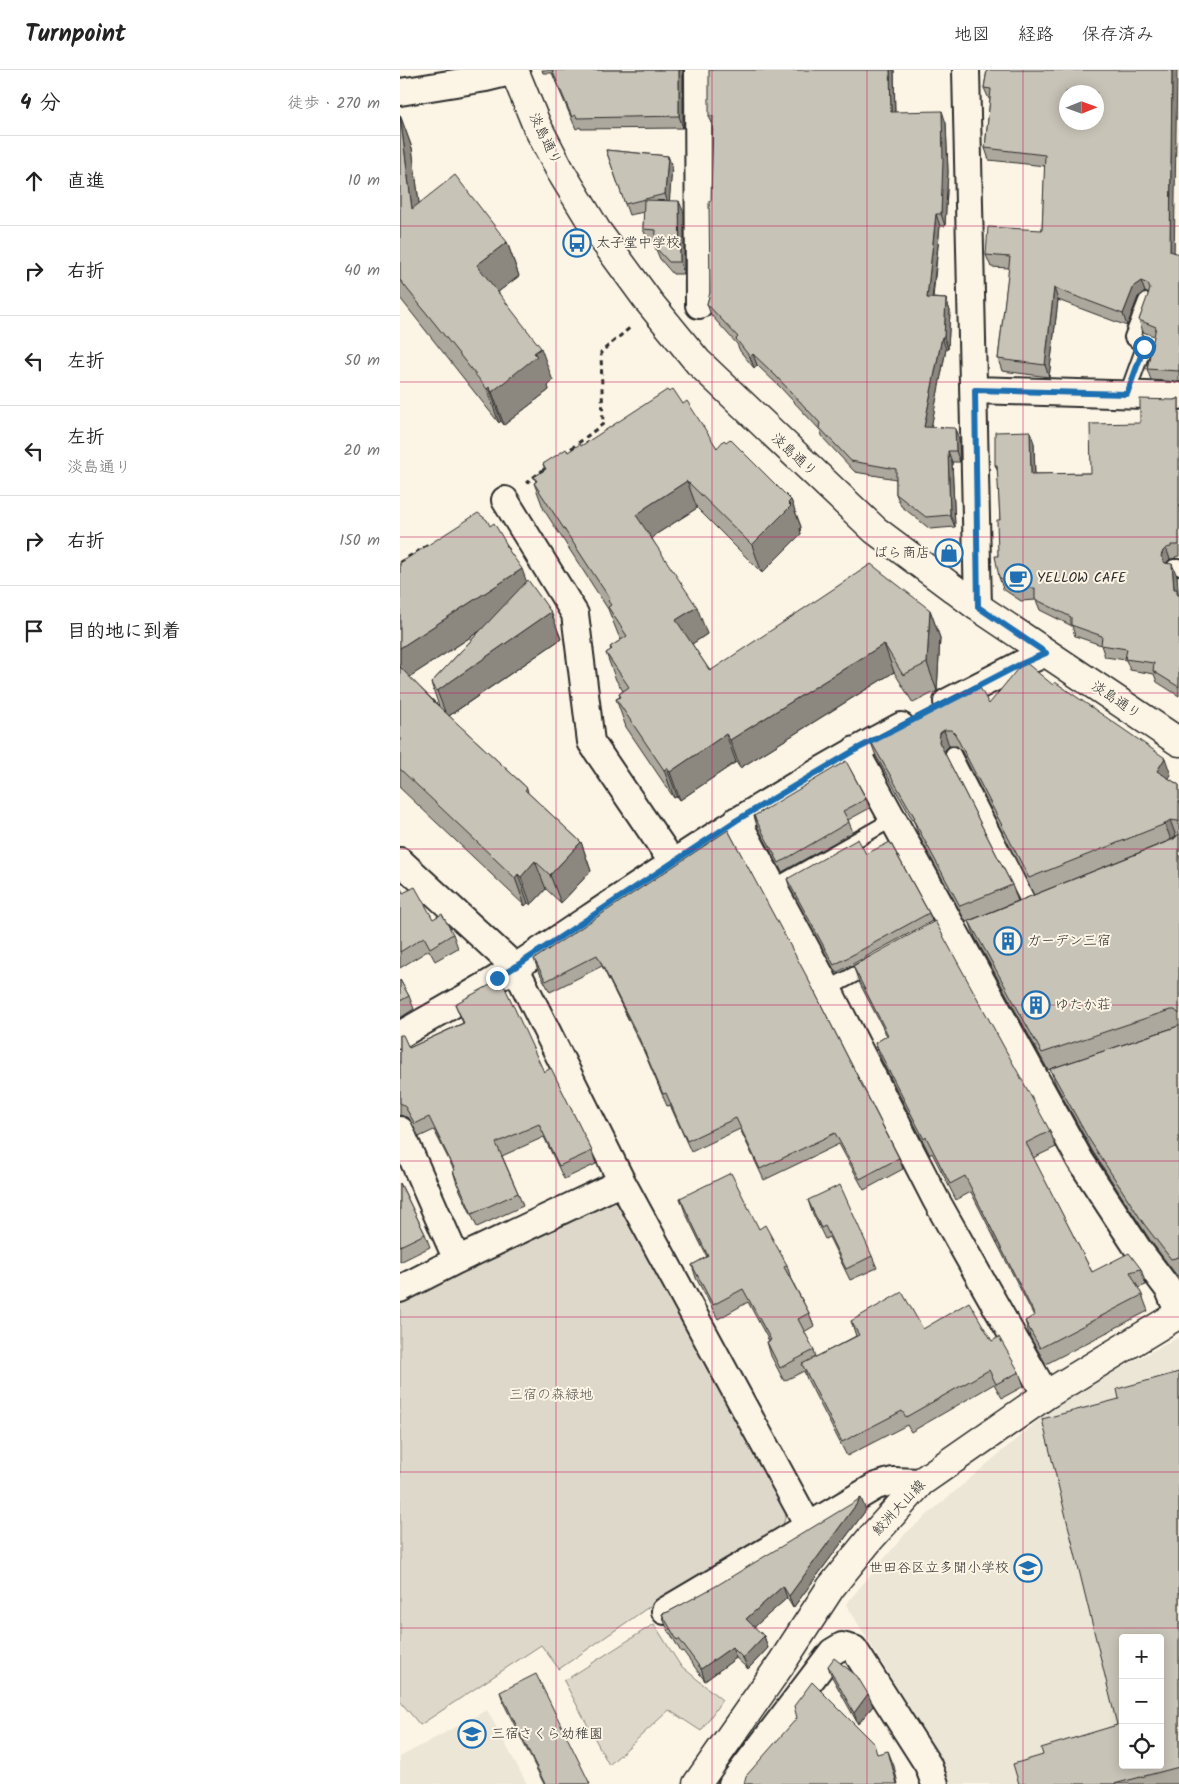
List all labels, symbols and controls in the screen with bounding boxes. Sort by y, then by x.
text: Turnpoint [25,15,126,54]
text: 地図 [954,21,990,50]
text: 経路 [1018,21,1054,50]
text: 保存済み [1082,21,1154,50]
north arrow [1059,85,1104,130]
text: 4 分 [20,87,61,120]
text: 徒歩 · 270 m [288,91,380,116]
street label: 淡島通り [523,109,567,169]
icon: ahead [20,167,48,195]
text: 直進 [67,167,105,197]
text: 10 m [348,168,380,193]
bus stop icon: 太子堂中学校 [562,228,592,258]
place label: 太子堂中学校 [596,232,680,254]
icon: right [20,257,48,285]
text: 右折 [67,257,105,287]
text: 40 m [344,258,380,283]
route start [1133,336,1156,359]
icon: left [20,347,48,375]
text: 左折 [67,347,105,377]
text: 50 m [344,348,380,373]
text: 左折 [67,423,105,453]
street label: 淡島通り [766,428,822,482]
icon: left [20,437,48,465]
text: 20 m [344,438,380,463]
text: 淡島通り [67,455,131,480]
icon: right [20,527,48,555]
text: 右折 [67,527,105,557]
text: 150 m [339,528,380,553]
shop icon: ばら商店 [934,538,964,568]
place label: ばら商店 [874,542,930,564]
cafe icon: YELLOW CAFE [1003,563,1033,593]
place label: YELLOW CAFE [1037,567,1127,589]
icon: arrive [20,617,48,645]
text: 目的地に到着 [67,617,181,647]
street label: 淡島通り [1087,675,1145,725]
building icon: ガーデン三宿 [993,926,1023,956]
place label: ガーデン三宿 [1027,930,1111,952]
route end [486,967,509,990]
building icon: ゆたか荘 [1021,990,1051,1020]
place label: ゆたか荘 [1055,994,1111,1016]
park label: 三宿の森緑地 [509,1384,593,1406]
street label: 鮫洲大山線 [867,1475,931,1541]
school or university icon: 世田谷区立多聞小学校 [1013,1553,1043,1583]
place label: 世田谷区立多聞小学校 [869,1557,1009,1579]
map controls [1119,1634,1164,1769]
button: + [1119,1634,1164,1679]
button: − [1119,1679,1164,1724]
school or university icon: 三宿さくら幼稚園 [457,1719,487,1749]
place label: 三宿さくら幼稚園 [491,1723,603,1745]
button: locate [1119,1724,1164,1769]

